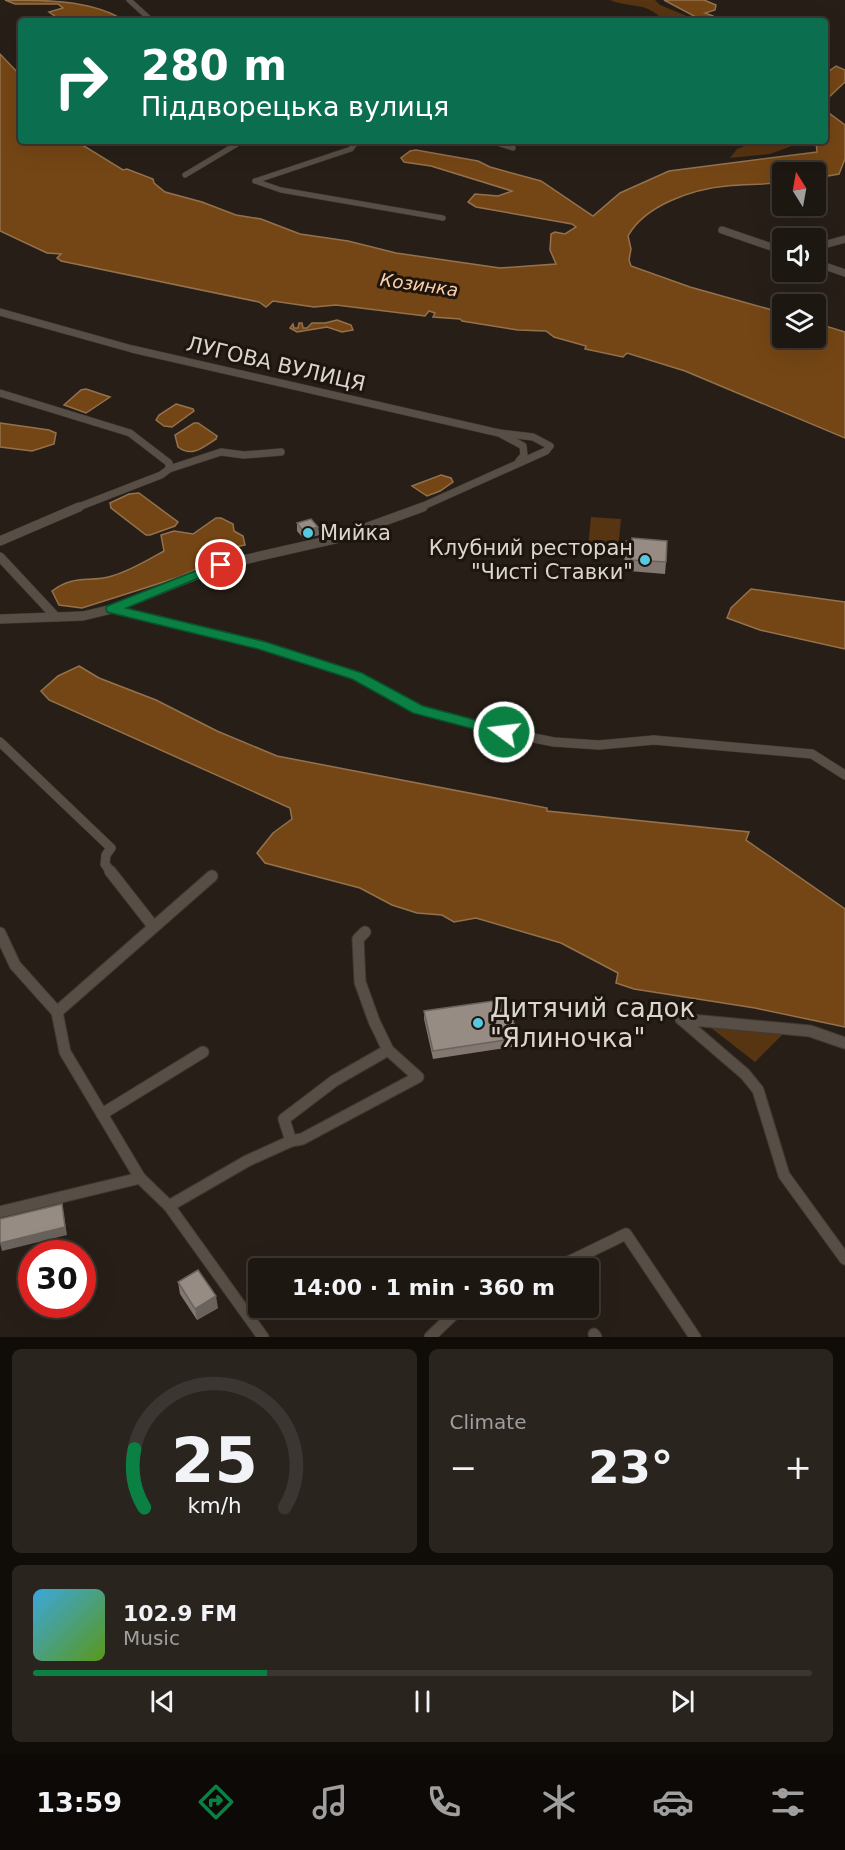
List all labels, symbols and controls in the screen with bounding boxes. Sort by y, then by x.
text: 280 m [141,41,287,90]
icon: right [42,42,120,120]
text: Піддворецька вулиця [141,91,449,122]
north arrow [772,162,826,216]
map controls [772,162,826,348]
button: sound [772,228,826,282]
water label: Козинка [379,269,460,300]
button: layers [772,294,826,348]
street label: ЛУГОВА ВУЛИЦЯ [184,332,368,396]
place label: Мийка [320,521,391,545]
marker: Мийка [301,526,315,540]
place label: Клубний ресторан "Чисті Ставки" [429,536,633,584]
pin [195,539,246,590]
icon: arrive [204,548,237,581]
marker: Клубний ресторан "Чисті Ставки" [638,553,652,567]
position arrow [472,700,536,764]
place label: Дитячий садок "Ялиночка" [490,993,695,1053]
marker: Дитячий садок "Ялиночка" [471,1016,485,1030]
speed limit sign: 30 [18,1240,96,1318]
text: 14:00 · 1 min · 360 m [292,1275,555,1300]
text: Climate [450,1410,526,1434]
text: 25 [171,1424,258,1497]
text: 23° [588,1441,673,1494]
text: − [450,1448,477,1487]
text: + [784,1448,812,1487]
text: km/h [187,1493,241,1518]
text: 102.9 FM [123,1601,237,1626]
text: Music [123,1626,180,1650]
icon: previous [146,1685,179,1718]
icon: pause [406,1685,439,1718]
icon: next [666,1685,699,1718]
icon: directions [195,1781,237,1823]
icon: music [309,1781,351,1823]
icon: phone [423,1781,465,1823]
icon: climate [538,1781,580,1823]
icon: car [652,1781,694,1823]
icon: filters [767,1781,809,1823]
text: 13:59 [36,1787,122,1818]

